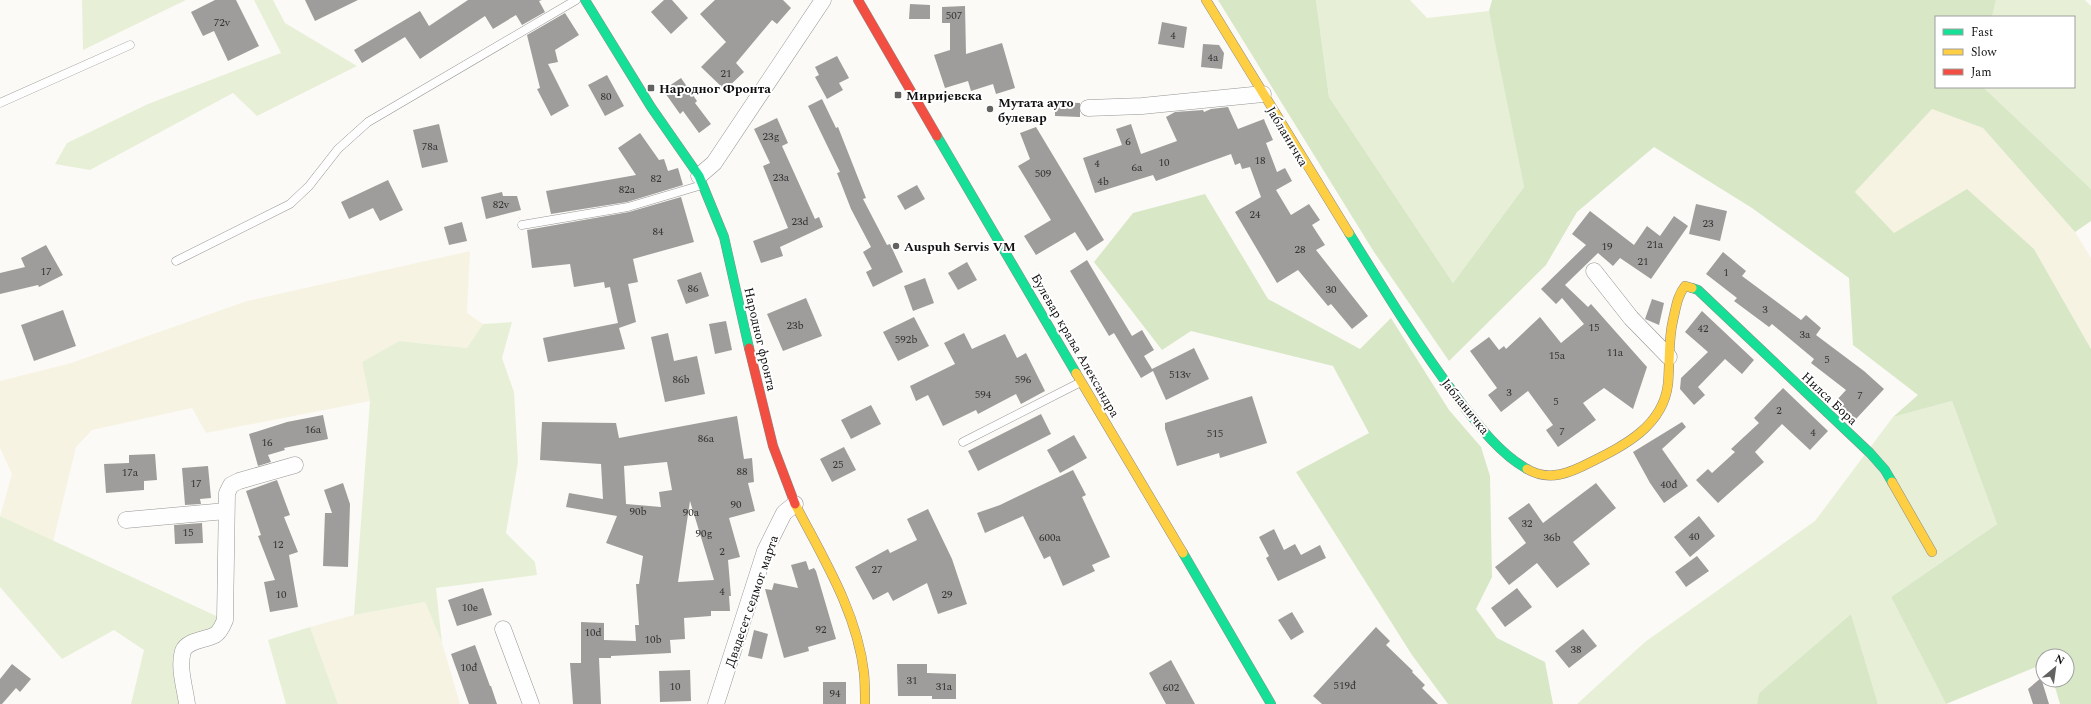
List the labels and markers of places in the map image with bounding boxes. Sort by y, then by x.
place label: Народног Фронта [659,79,771,99]
marker: Народног Фронта [646,83,656,93]
place label: Миријевска [906,86,982,106]
marker: Миријевска [893,90,903,100]
place label: Мутата ауто булевар [998,93,1074,128]
marker: Мутата ауто булевар [985,104,995,114]
place label: Auspuh Servis VM [904,237,1016,257]
marker: Auspuh Servis VM [891,241,901,251]

